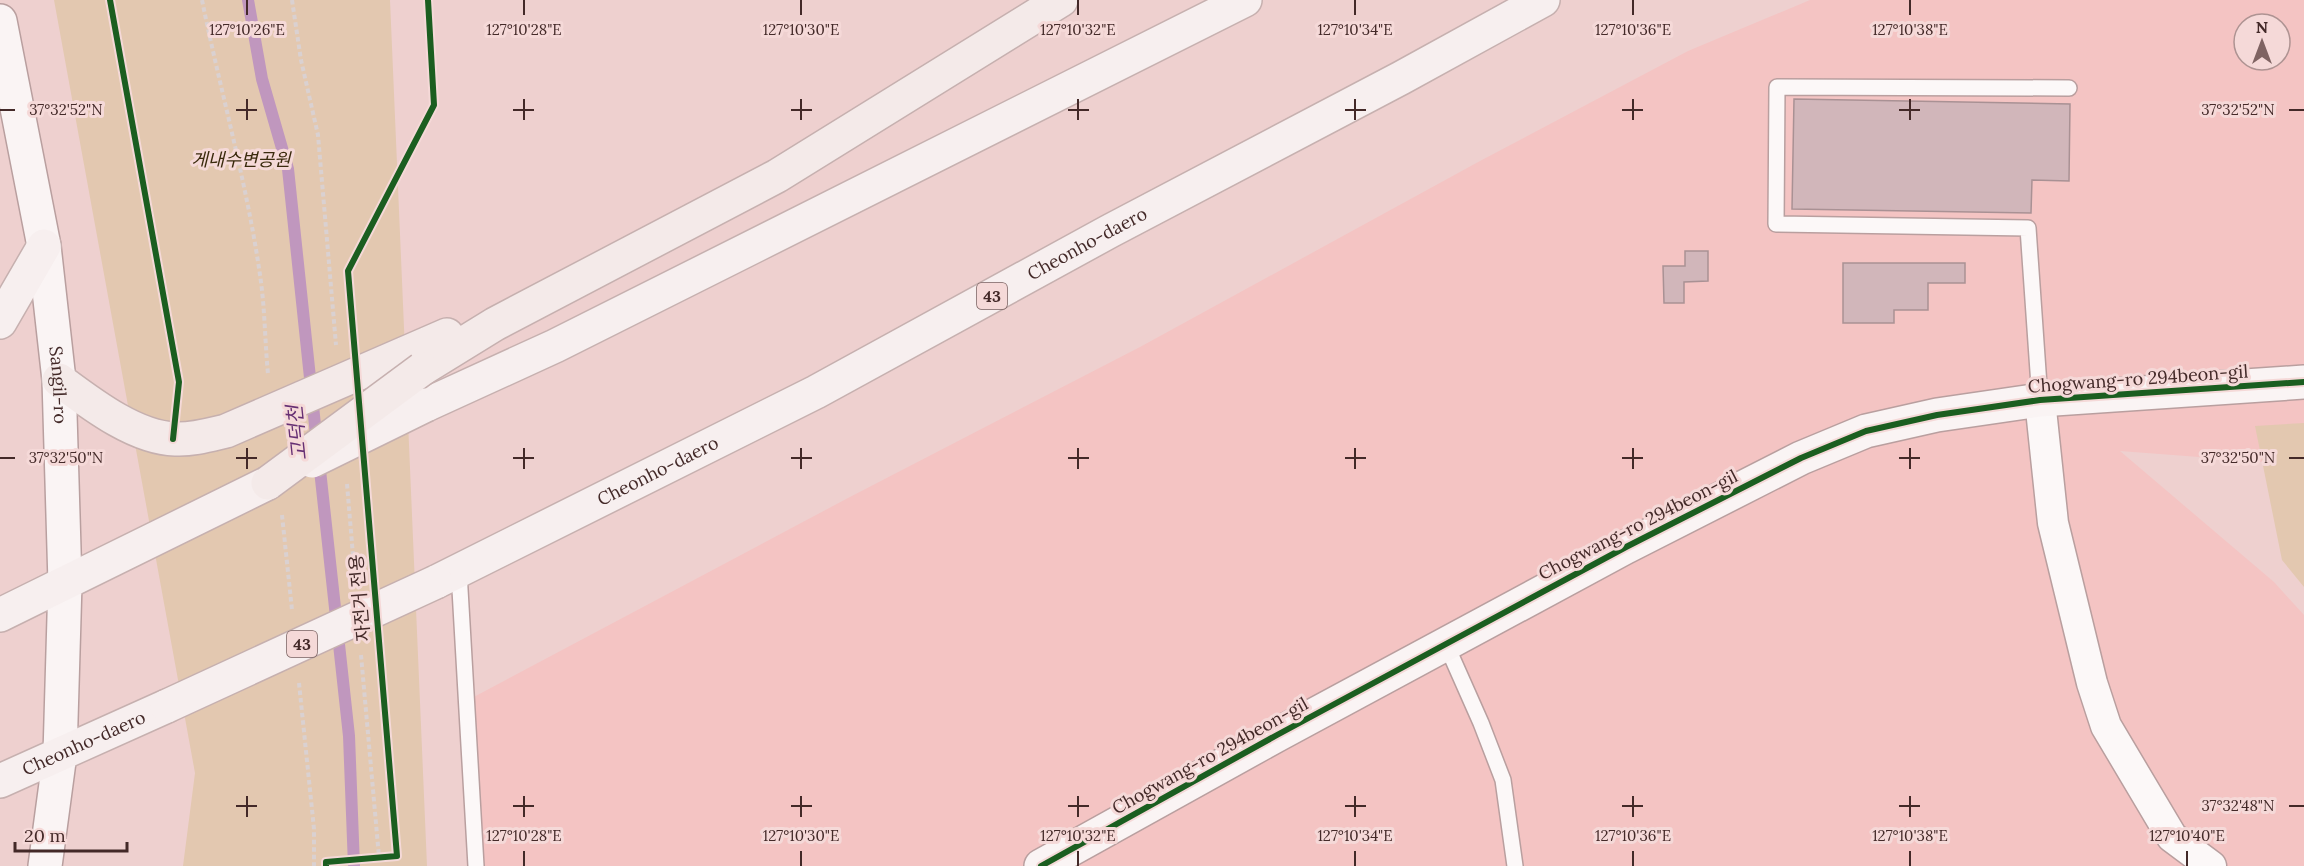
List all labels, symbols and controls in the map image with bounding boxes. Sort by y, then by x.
north arrow [2232,12,2292,72]
text: N [2256,17,2268,37]
text: 127°10'26"E [209,20,285,39]
text: 127°10'28"E [486,20,562,39]
text: 127°10'30"E [763,20,839,39]
text: 127°10'32"E [1040,20,1116,39]
text: 127°10'34"E [1317,20,1393,39]
text: 127°10'36"E [1595,20,1671,39]
text: 127°10'38"E [1872,20,1948,39]
text: 37°32'52"N [29,100,103,119]
text: 37°32'52"N [2201,100,2275,119]
park label: 게내수변공원 [191,148,292,171]
street label: Cheonho-daero [1023,202,1151,285]
road number: 43 [977,283,1007,309]
street label: Sangil-ro [44,345,72,424]
street label: Chogwang-ro 294beon-gil [2027,359,2249,398]
water label: 고덕천 [281,402,312,462]
street label: Cheonho-daero [593,431,722,511]
text: 37°32'50"N [29,448,103,467]
text: 37°32'50"N [2201,448,2275,467]
street label: Chogwang-ro 294beon-gil [1534,464,1741,585]
street label: 자전거 전용 [344,553,375,643]
road number: 43 [287,631,317,657]
street label: Chogwang-ro 294beon-gil [1108,692,1312,819]
street label: Cheonho-daero [18,705,149,781]
text: 37°32'48"N [2201,796,2275,815]
scale bar [15,815,128,853]
text: 20 m [24,824,66,847]
text: 127°10'28"E [486,826,562,845]
text: 127°10'30"E [763,826,839,845]
text: 127°10'32"E [1040,826,1116,845]
text: 127°10'34"E [1317,826,1393,845]
text: 127°10'36"E [1595,826,1671,845]
text: 127°10'38"E [1872,826,1948,845]
text: 127°10'40"E [2149,826,2225,845]

